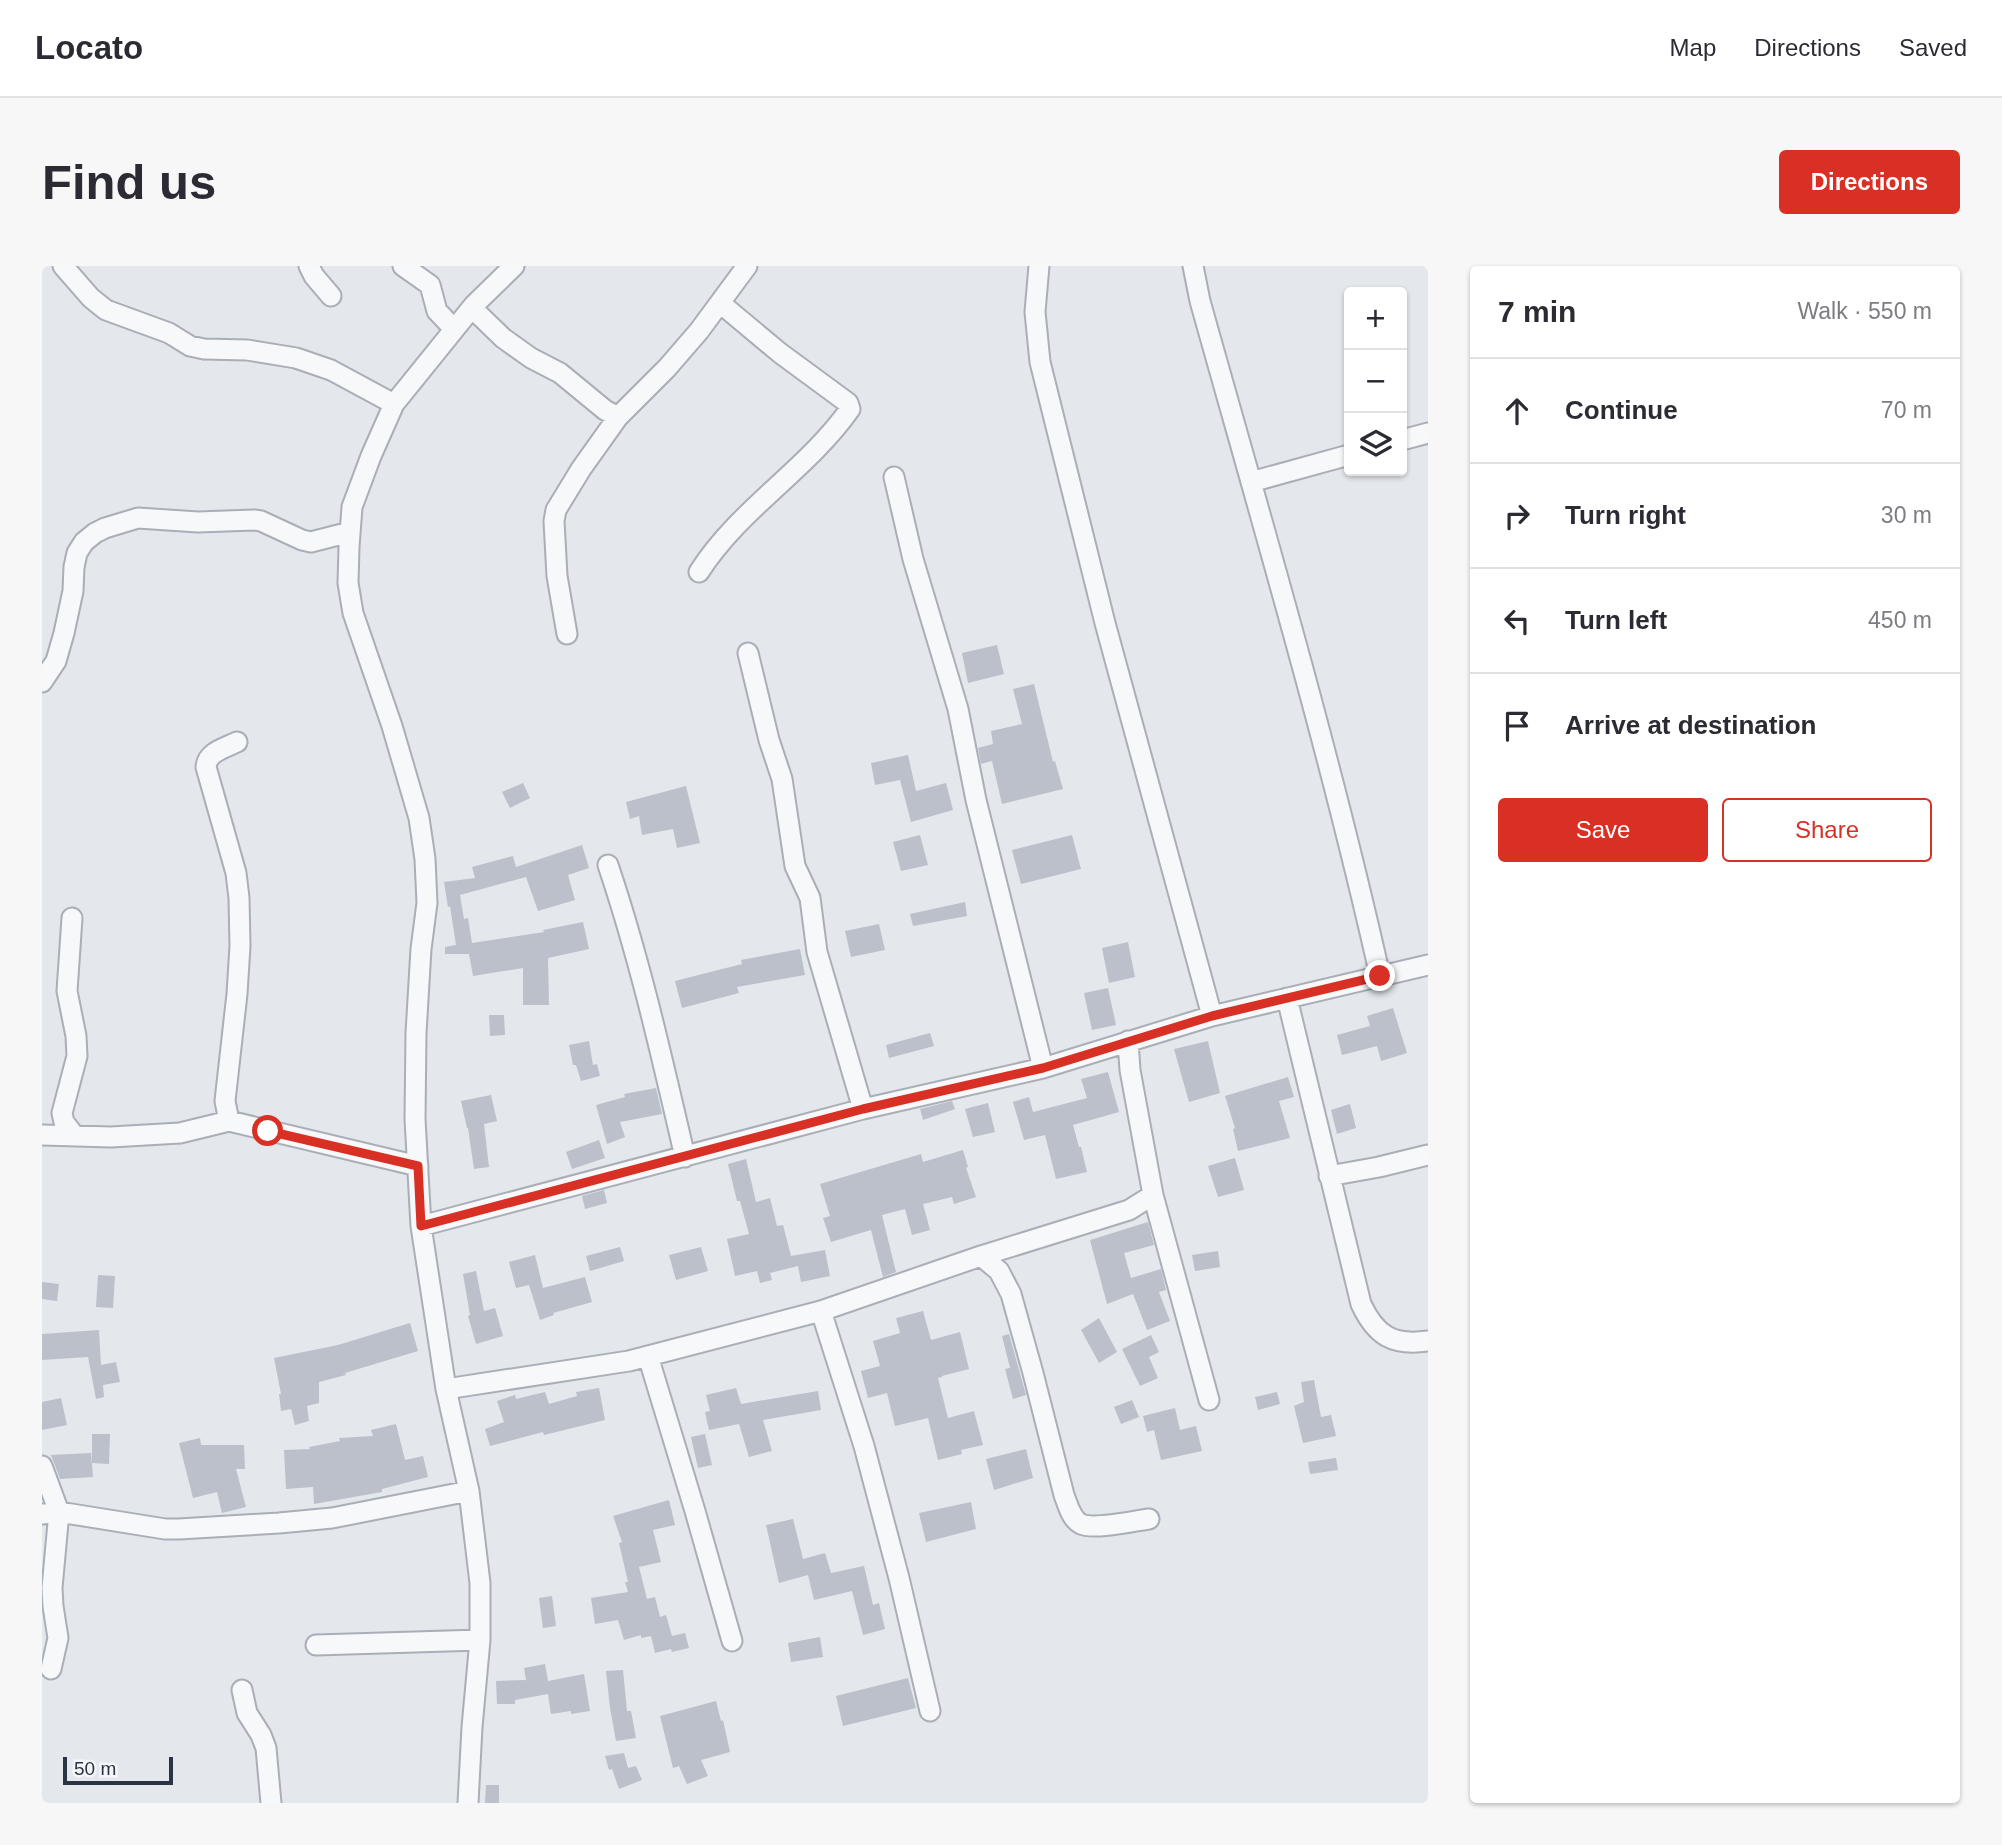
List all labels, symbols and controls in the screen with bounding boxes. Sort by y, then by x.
text: Locato [35,29,143,66]
text: Map [1670,34,1716,61]
text: Directions [1754,34,1861,61]
text: Saved [1899,34,1967,61]
button: Directions [1779,150,1960,214]
text: Find us [42,155,216,209]
map controls [1344,287,1407,476]
button: + [1344,287,1407,350]
text: 7 min [1498,295,1576,328]
text: Walk · 550 m [1797,298,1932,324]
button: − [1344,350,1407,413]
icon: ahead [1498,392,1536,430]
text: Continue [1565,395,1678,425]
text: 70 m [1881,397,1932,423]
button: layers [1344,413,1407,476]
icon: right [1498,497,1536,535]
text: Turn right [1565,500,1686,530]
text: 30 m [1881,502,1932,528]
icon: left [1498,602,1536,640]
text: Turn left [1565,605,1667,635]
text: 450 m [1868,607,1932,633]
icon: arrive [1498,707,1536,745]
text: Arrive at destination [1565,710,1816,740]
button: Save [1498,798,1708,862]
button: Share [1722,798,1932,862]
route end [1364,960,1395,991]
route start [252,1115,283,1146]
scale bar [63,1754,173,1786]
text: 50 m [74,1758,116,1779]

